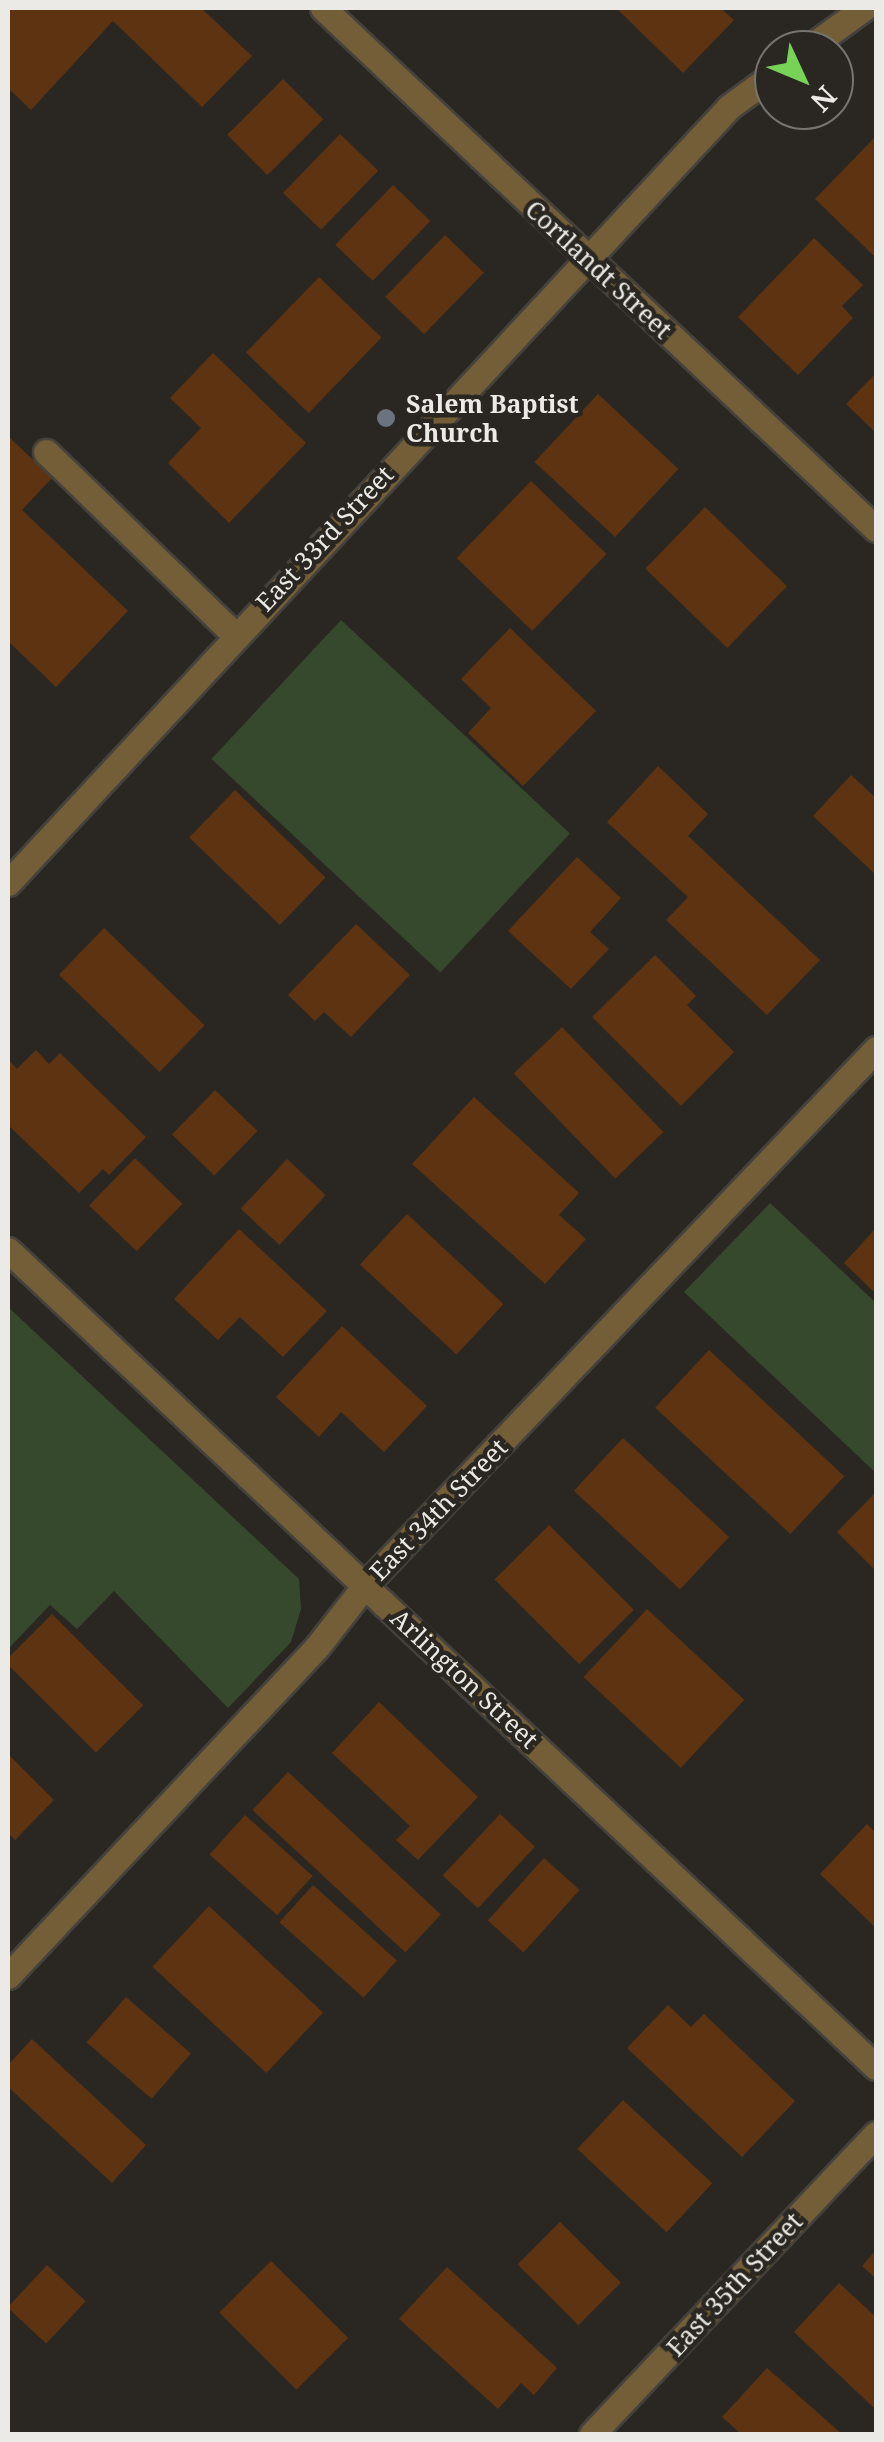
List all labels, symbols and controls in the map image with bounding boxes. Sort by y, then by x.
north arrow [754,30,854,130]
text: N [803,78,845,121]
street label: Cortlandt Street [520,194,678,344]
place label: Salem Baptist Church [406,389,579,448]
marker: Salem Baptist Church [375,407,397,429]
street label: East 33rd Street [249,459,399,617]
street label: East 34th Street [363,1432,513,1586]
street label: Arlington Street [385,1602,545,1754]
street label: East 35th Street [660,2206,808,2362]

